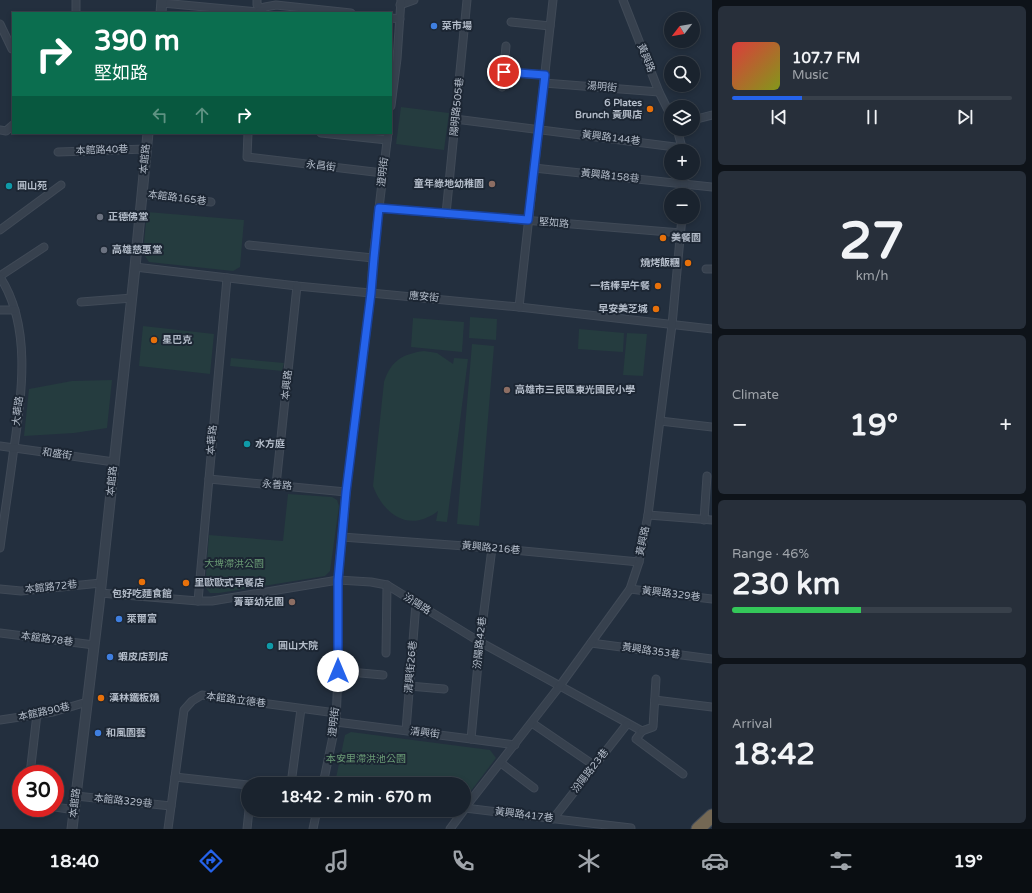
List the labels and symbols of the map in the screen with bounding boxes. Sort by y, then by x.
north arrow [664,12,700,48]
place label: 菜市場 [442,20,472,32]
marker: 菜市場 [429,21,439,31]
street label: 黃興路 [635,42,657,74]
pin [487,55,521,89]
street label: 陽明路505巷 [448,77,466,137]
street label: 湯明街 [587,80,617,94]
place label: 6 Plates Brunch 黃興店 [575,97,642,121]
marker: 6 Plates Brunch 黃興店 [645,104,655,114]
street label: 黃興路144巷 [581,128,641,148]
street label: 本館路40巷 [76,143,128,157]
street label: 本館路 [138,144,152,174]
street label: 澄明街 [375,156,391,188]
street label: 永昌街 [305,158,337,174]
street label: 黃興路158巷 [580,167,640,185]
place label: 童年綠地幼稚園 [414,178,484,190]
marker: 童年綠地幼稚園 [487,179,497,189]
place label: 圓山苑 [17,180,47,192]
marker: 圓山苑 [4,181,14,191]
street label: 本館路165巷 [147,188,207,208]
place label: 正德佛堂 [108,211,148,223]
marker: 正德佛堂 [95,212,105,222]
street label: 堅如路 [539,216,569,230]
place label: 美餐園 [671,232,701,244]
marker: 美餐園 [658,233,668,243]
place label: 高雄慈惠堂 [112,244,162,256]
marker: 高雄慈惠堂 [99,245,109,255]
place label: 燒烤飯糰 [640,257,680,269]
marker: 燒烤飯糰 [683,258,693,268]
place label: 一桔棒早午餐 [590,280,650,292]
marker: 一桔棒早午餐 [653,281,663,291]
street label: 應安街 [409,290,439,304]
place label: 早安美芝城 [598,303,648,315]
marker: 早安美芝城 [651,304,661,314]
place label: 星巴克 [162,334,192,346]
marker: 星巴克 [149,335,159,345]
street label: 本興路 [279,369,295,401]
place label: 高雄市三民區東光國民小學 [515,384,635,396]
marker: 高雄市三民區東光國民小學 [502,385,512,395]
street label: 大華路 [10,395,26,427]
street label: 本華路 [205,425,219,455]
place label: 水方庭 [255,438,285,450]
marker: 水方庭 [242,439,252,449]
street label: 和盛街 [41,446,73,462]
street label: 本館路 [104,465,120,497]
street label: 永善路 [262,478,292,492]
street label: 黃興路 [634,525,652,557]
street label: 黃興路216巷 [461,539,521,557]
park label: 大埤滯洪公園 [204,558,264,570]
marker: 包好吃麵食館 [137,577,147,587]
place label: 里歐歐式早餐店 [194,577,264,589]
street label: 本館路72巷 [24,578,78,596]
marker: 里歐歐式早餐店 [181,578,191,588]
street label: 黃興路329巷 [641,584,701,604]
place label: 包好吃麵食館 [112,588,172,600]
street label: 汾陽路 [401,591,433,617]
place label: 菁華幼兒園 [234,596,284,608]
marker: 菁華幼兒園 [287,597,297,607]
place label: 萊爾富 [127,613,157,625]
marker: 萊爾富 [114,614,124,624]
street label: 汾陽路42巷 [471,616,489,670]
street label: 本館路78巷 [20,630,74,648]
place label: 圓山大院 [278,640,318,652]
street label: 清興街26巷 [403,640,419,694]
marker: 圓山大院 [265,641,275,651]
street label: 黃興路353巷 [621,641,681,661]
position arrow [317,650,359,692]
place label: 蝦皮店到店 [118,651,168,663]
marker: 蝦皮店到店 [105,652,115,662]
street label: 本館路立德巷 [205,690,267,710]
place label: 漢林鐵板燒 [109,692,160,704]
marker: 漢林鐵板燒 [96,693,106,703]
street label: 本館路90巷 [17,701,71,723]
street label: 澄明街 [326,706,342,738]
street label: 清興街 [409,725,441,741]
place label: 和風園藝 [106,727,146,739]
marker: 和風園藝 [93,728,103,738]
street label: 汾陽路23巷 [569,747,611,795]
park label: 本安里滯洪池公園 [326,753,406,765]
speed limit sign: 30 [12,765,64,817]
street label: 本館路 [67,787,83,819]
street label: 本館路329巷 [93,792,153,810]
street label: 黃興路417巷 [494,805,554,825]

